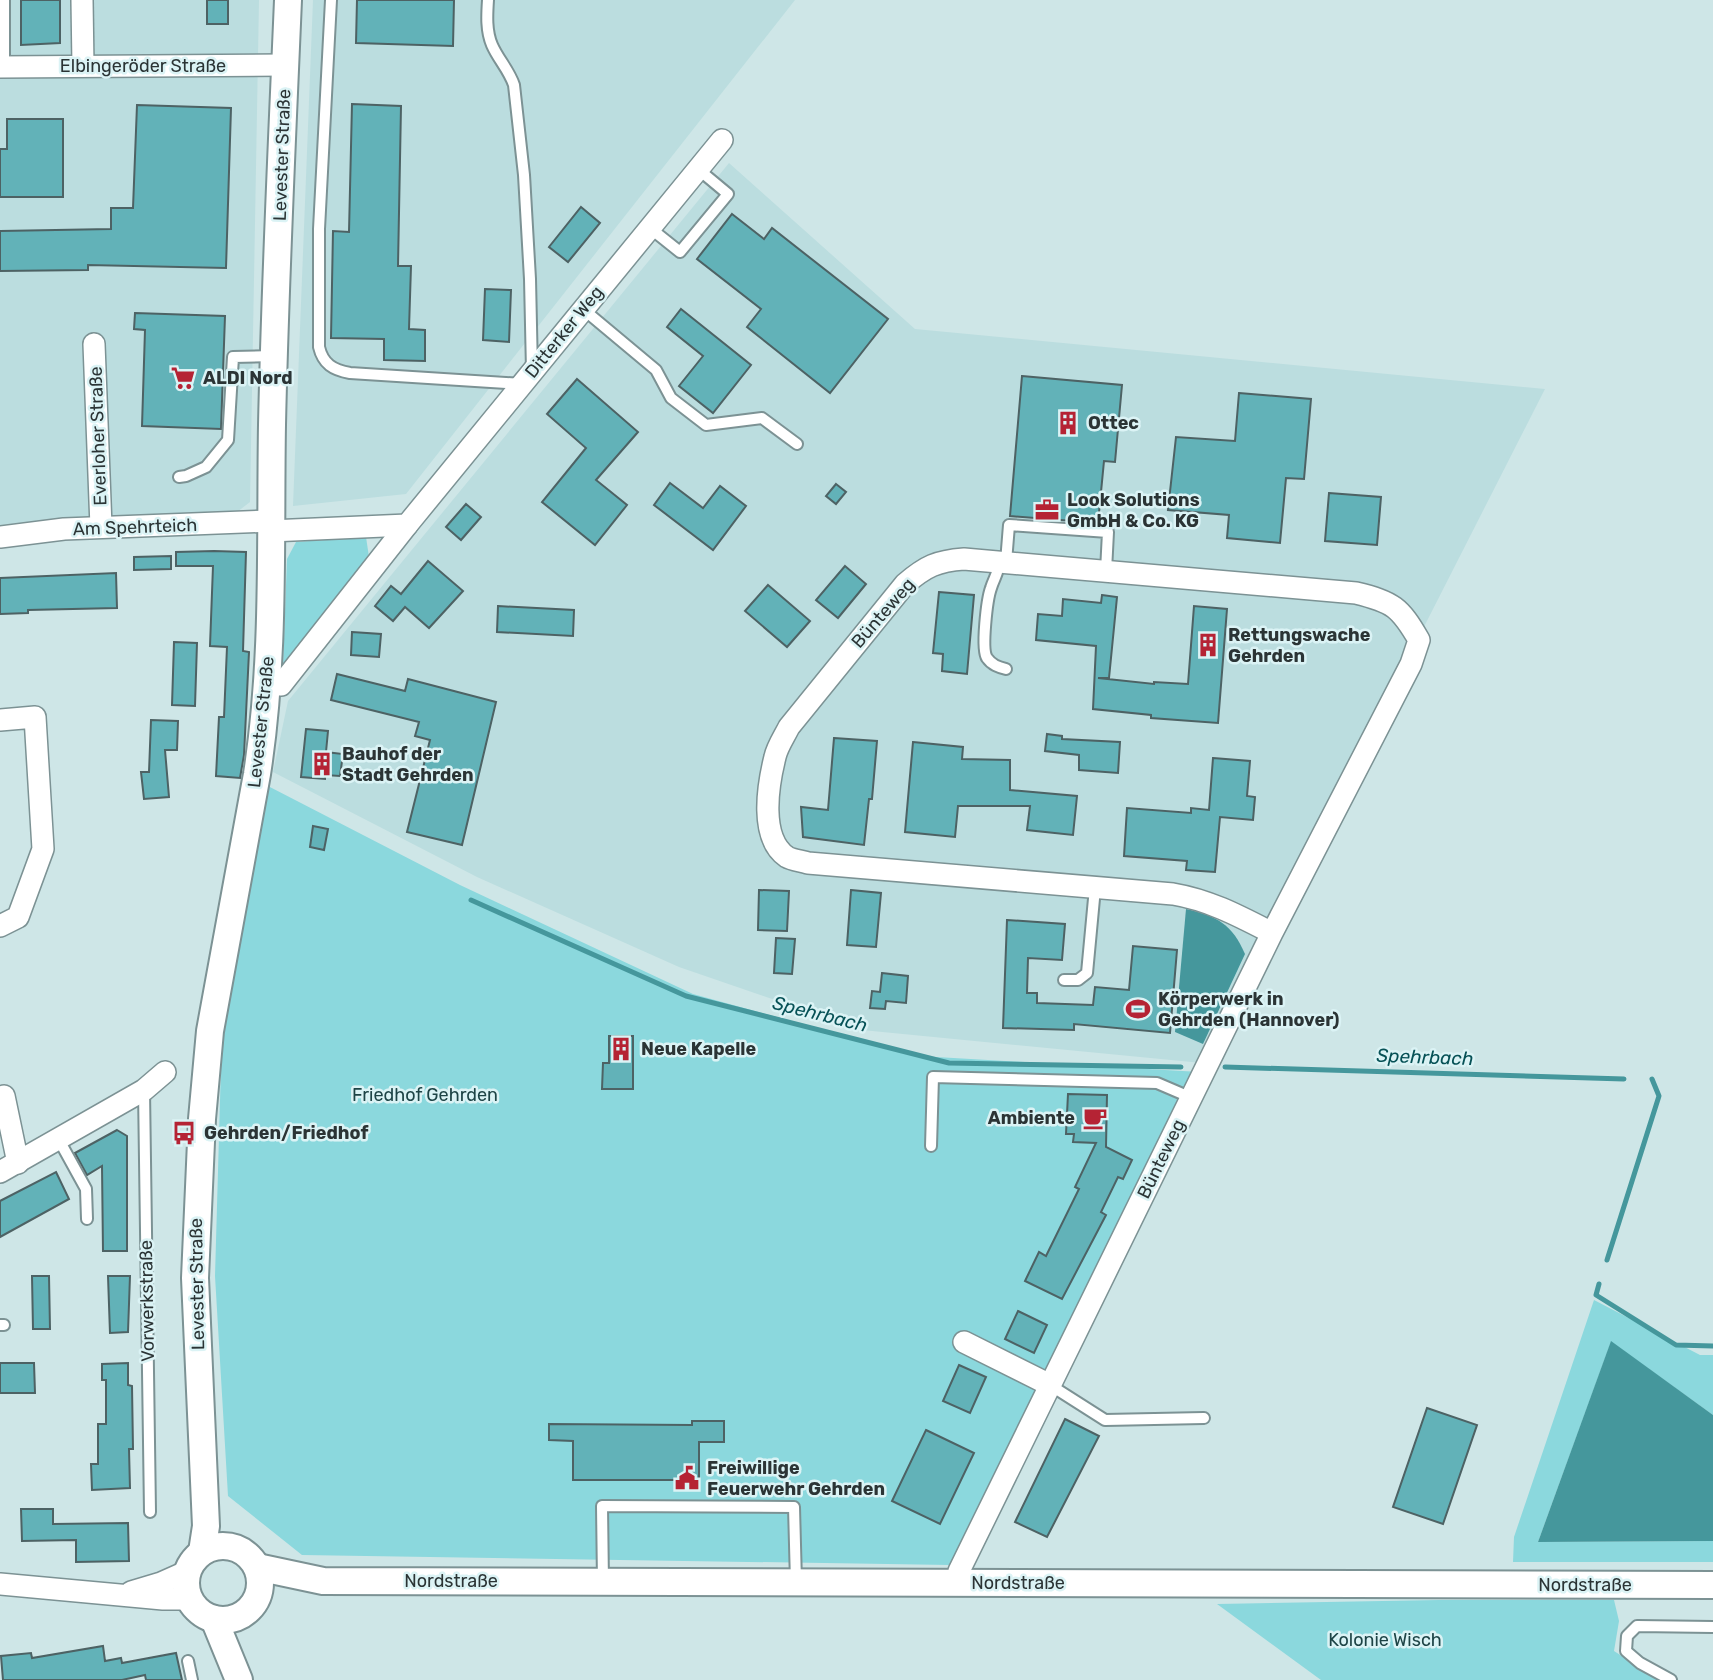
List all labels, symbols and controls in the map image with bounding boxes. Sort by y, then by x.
street label: Elbingeröder Straße [60,55,226,77]
street label: Levester Straße [269,89,295,221]
street label: Ditterker Weg [520,282,608,382]
supermarket icon: ALDI Nord [169,364,197,392]
street label: Everloher Straße [85,366,111,506]
place label: ALDI Nord [203,367,293,389]
building icon: Ottec [1054,409,1082,437]
place label: Ottec [1088,412,1139,434]
place label: Look Solutions GmbH & Co. KG [1067,489,1200,532]
office icon: Look Solutions GmbH & Co. KG [1033,496,1061,524]
street label: Am Spehrteich [72,514,198,540]
street label: Bünteweg [847,574,919,652]
place label: Rettungswache Gehrden [1228,624,1371,667]
building icon: Rettungswache Gehrden [1194,631,1222,659]
street label: Levester Straße [243,655,279,789]
place label: Bauhof der Stadt Gehrden [342,743,474,786]
building icon: Bauhof der Stadt Gehrden [308,750,336,778]
place label: Körperwerk in Gehrden (Hannover) [1158,988,1340,1031]
water label: Spehrbach [770,991,870,1037]
sports icon: Körperwerk in Gehrden (Hannover) [1124,995,1152,1023]
building icon: Neue Kapelle [607,1035,635,1063]
place label: Neue Kapelle [641,1038,756,1060]
water label: Spehrbach [1376,1044,1474,1070]
park label: Friedhof Gehrden [352,1084,498,1106]
cafe icon: Ambiente [1081,1104,1109,1132]
place label: Ambiente [988,1107,1075,1129]
street label: Bünteweg [1132,1116,1190,1202]
bus stop icon: Gehrden/Friedhof [170,1119,198,1147]
place label: Gehrden/Friedhof [204,1122,368,1144]
street label: Levester Straße [185,1218,209,1350]
street label: Vorwerkstraße [135,1240,159,1362]
place label: Freiwillige Feuerwehr Gehrden [707,1457,885,1500]
public building icon: Freiwillige Feuerwehr Gehrden [673,1464,701,1492]
street label: Nordstraße [404,1570,498,1592]
street label: Nordstraße [971,1572,1065,1594]
street label: Nordstraße [1538,1574,1632,1596]
park label: Kolonie Wisch [1328,1629,1442,1651]

